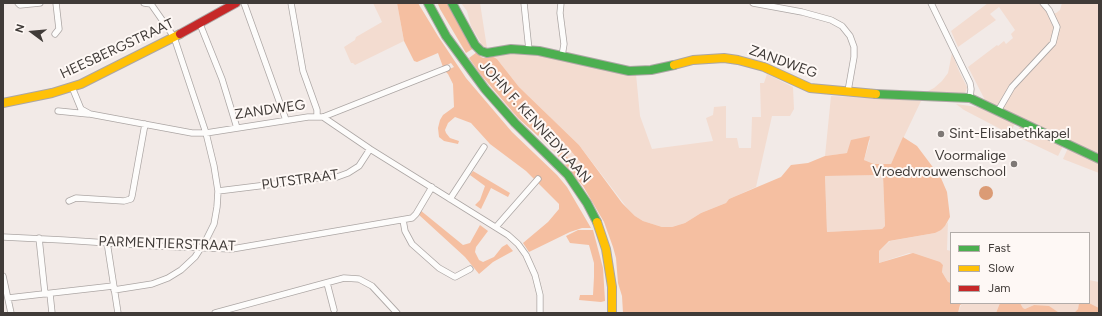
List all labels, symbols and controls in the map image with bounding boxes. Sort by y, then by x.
north arrow [12,12,52,52]
street label: HEESBERGSTRAAT [57,15,177,83]
text: N [13,23,27,34]
street label: ZANDWEG [747,42,819,82]
street label: JOHN F. KENNEDYLAAN [476,57,594,187]
street label: ZANDWEG [234,97,306,123]
place label: Sint-Elisabethkapel [949,126,1070,142]
marker: Sint-Elisabethkapel [936,129,946,139]
place label: Voormalige Vroedvrouwenschool [872,148,1006,180]
marker: Voormalige Vroedvrouwenschool [1009,159,1019,169]
street label: PUTSTRAAT [261,166,339,194]
legend [950,232,1090,304]
street label: PARMENTIERSTRAAT [98,233,236,255]
text: Fast [988,241,1011,255]
text: Slow [988,261,1014,275]
text: Jam [988,281,1011,295]

